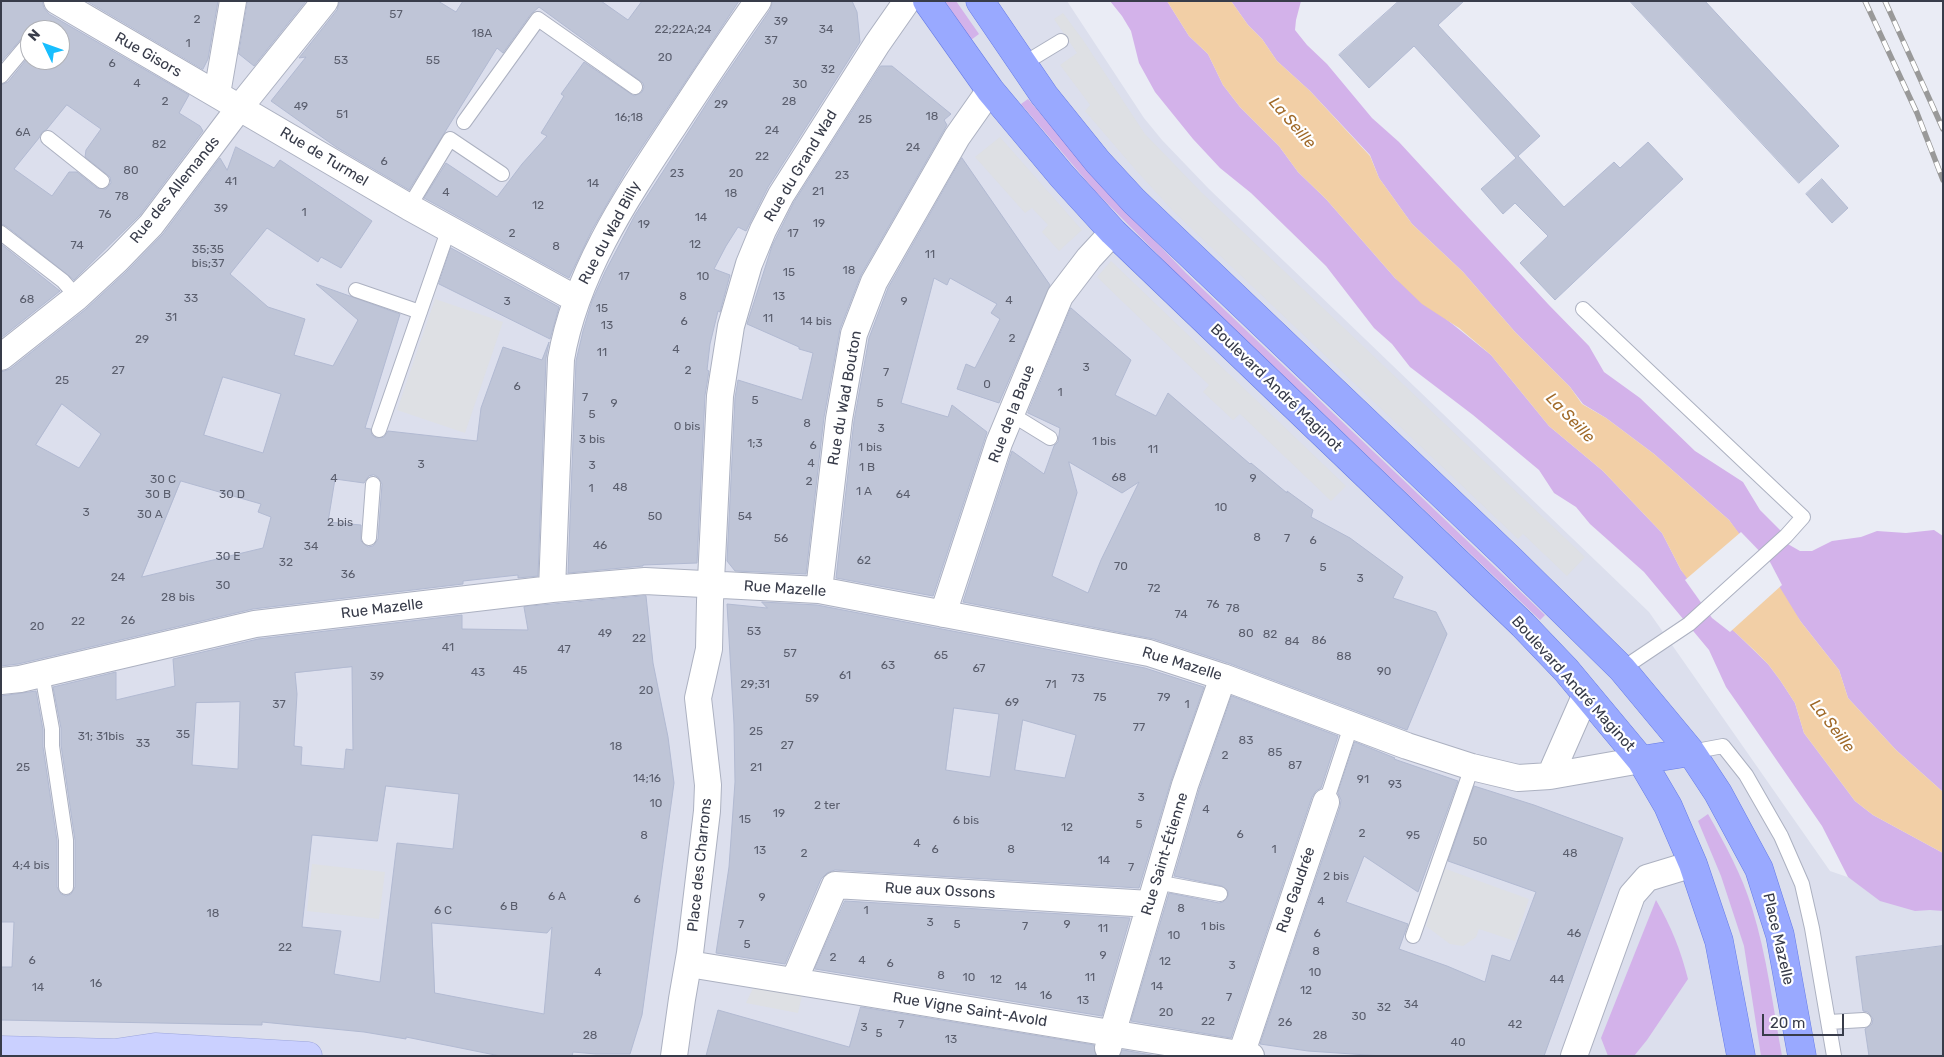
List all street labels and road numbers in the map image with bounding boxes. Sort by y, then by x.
street label: Rue Gisors [111,29,185,81]
street label: Rue du Grand Wad [761,107,841,225]
street label: Rue de Turmel [277,124,371,190]
street label: Rue des Allemands [126,133,224,247]
street label: Rue du Wad Billy [575,178,645,288]
street label: Boulevard André Maginot [1207,320,1345,456]
street label: Rue du Wad Bouton [824,329,866,467]
street label: Rue de la Baue [985,363,1039,465]
street label: Rue Mazelle [743,577,827,601]
street label: Rue Mazelle [340,595,424,623]
street label: Boulevard André Maginot [1507,613,1639,755]
street label: Rue Mazelle [1140,643,1224,685]
street label: Rue Saint-Étienne [1138,790,1192,918]
street label: Place des Charrons [684,797,716,933]
street label: Rue Gaudrée [1273,845,1319,935]
street label: Rue aux Ossons [884,879,996,903]
street label: Place Mazelle [1759,891,1797,987]
street label: Rue Vigne Saint-Avold [892,989,1048,1031]

